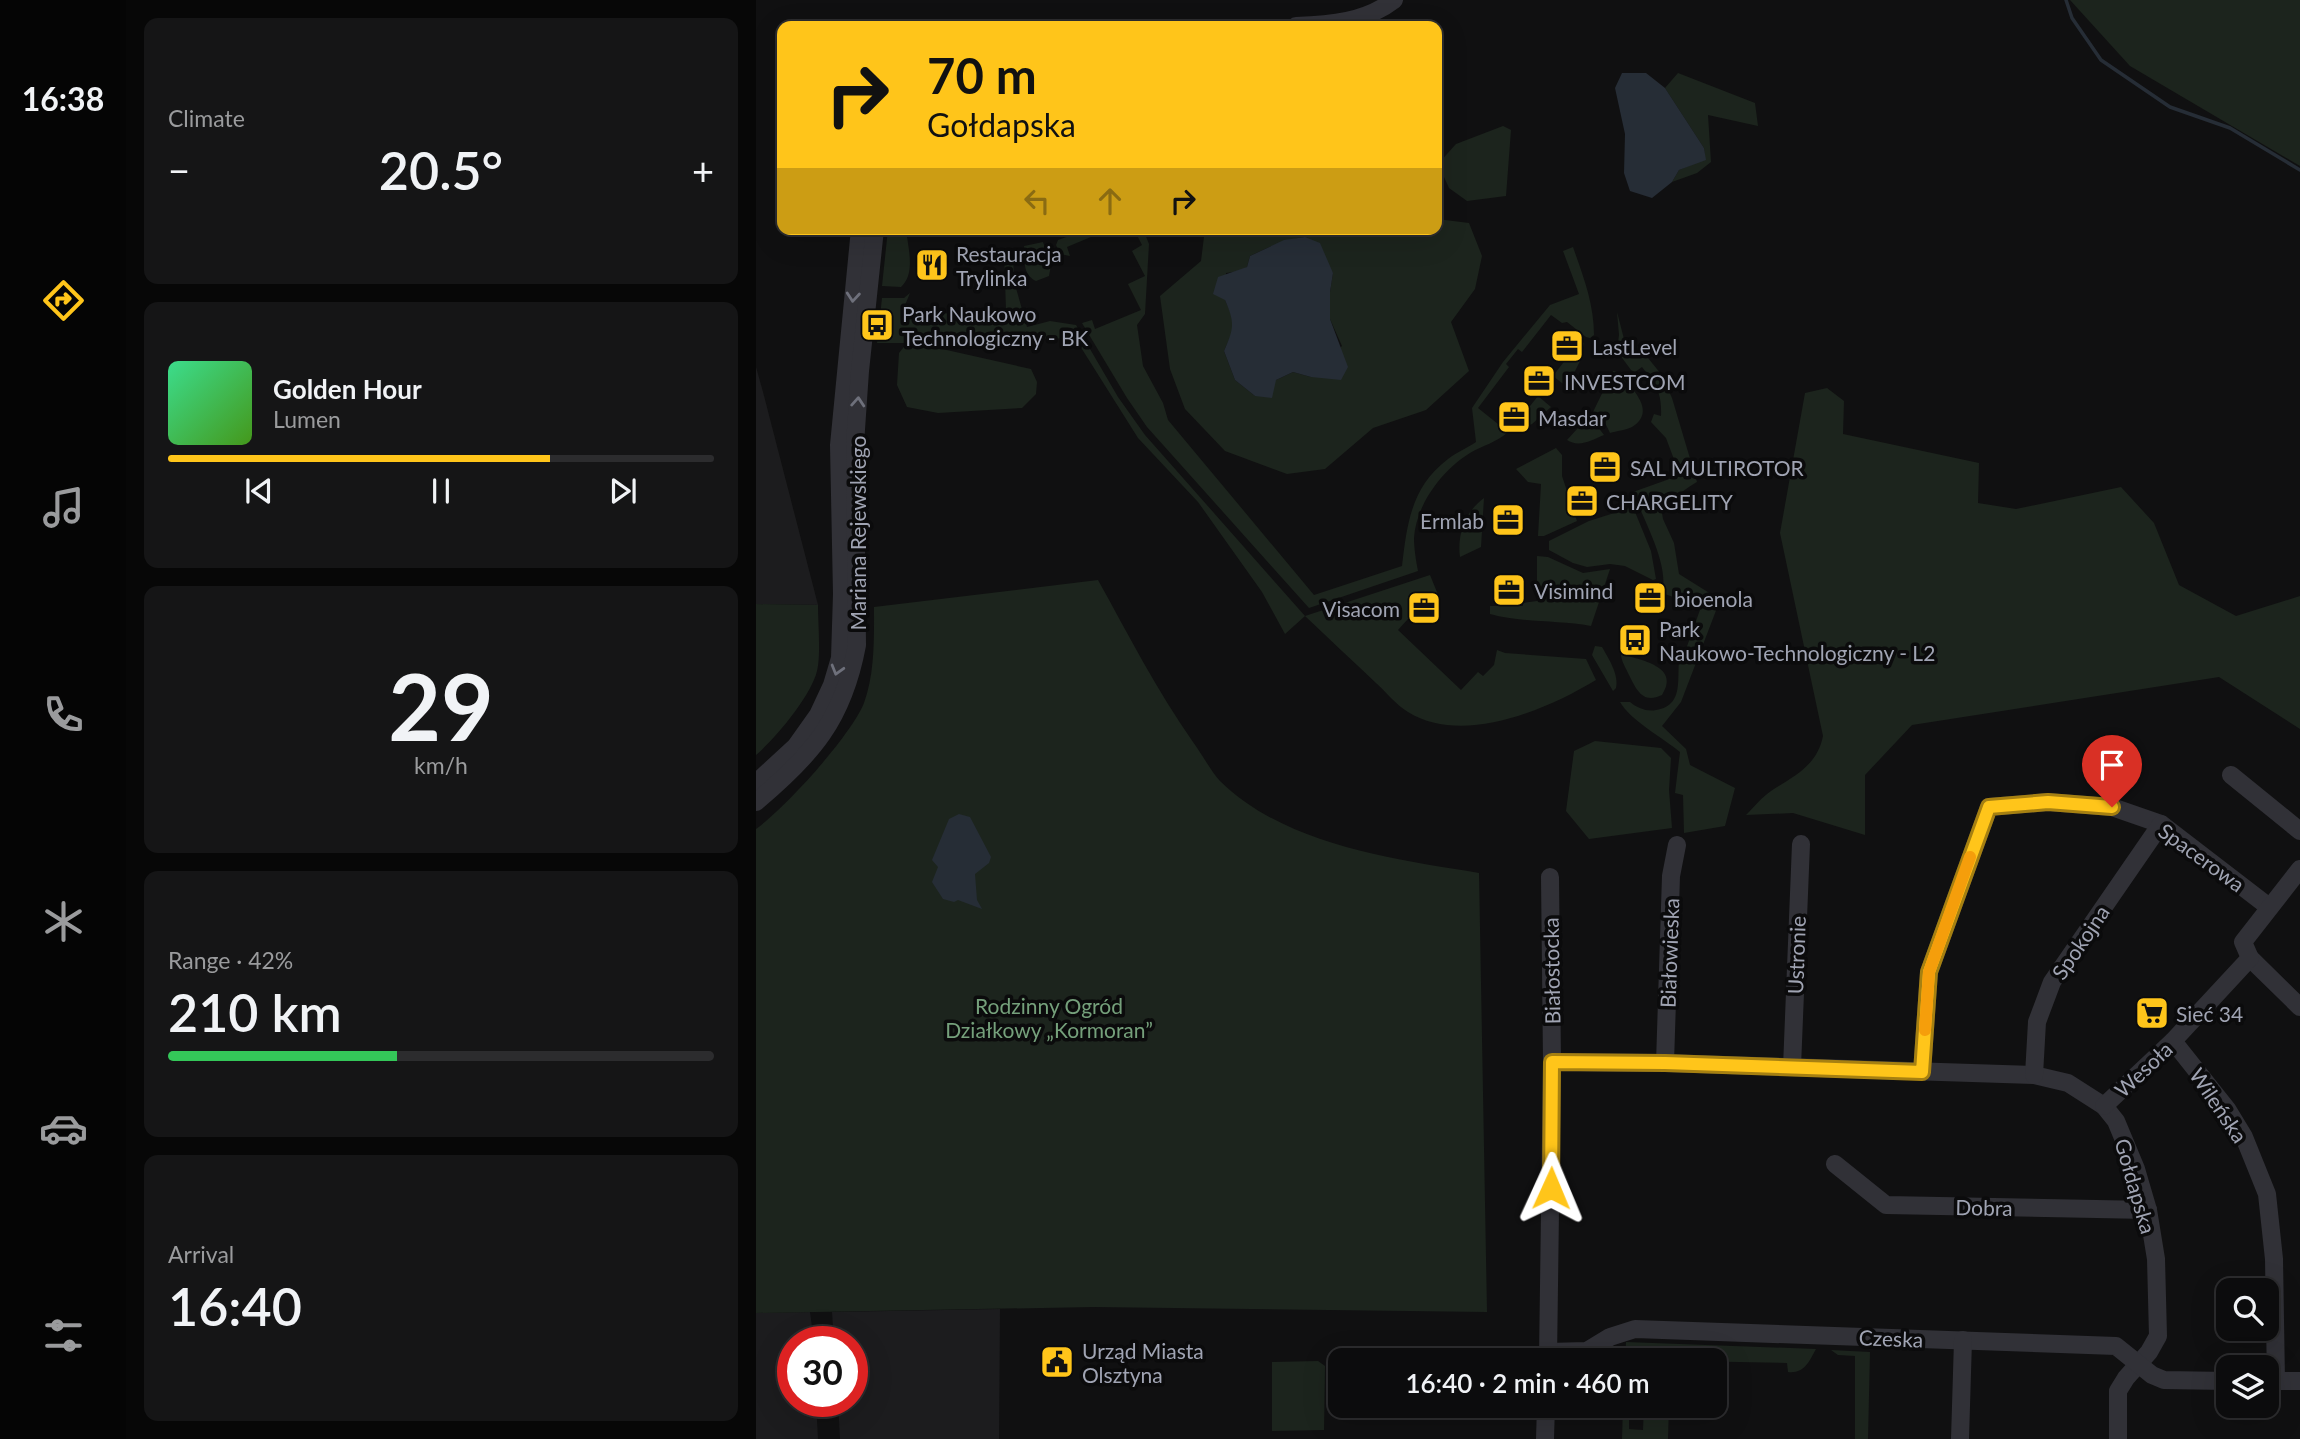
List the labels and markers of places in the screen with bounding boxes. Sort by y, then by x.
place label: Restauracja Trylinka [956,241,1062,290]
restaurant icon: Restauracja Trylinka [913,246,951,284]
place label: Park Naukowo Technologiczny - BK [902,301,1088,350]
bus stop icon: Park Naukowo Technologiczny - BK [858,306,896,344]
office icon: LastLevel [1548,327,1586,365]
place label: LastLevel [1592,334,1677,359]
office icon: INVESTCOM [1520,362,1558,400]
place label: INVESTCOM [1564,369,1685,394]
office icon: Masdar [1495,398,1533,436]
place label: Masdar [1538,405,1607,430]
office icon: SAL MULTIROTOR [1586,448,1624,486]
place label: SAL MULTIROTOR [1630,455,1805,480]
office icon: CHARGELITY [1563,482,1601,520]
place label: CHARGELITY [1606,489,1734,514]
office icon: Ermlab [1489,501,1527,539]
place label: Ermlab [1420,508,1484,533]
office icon: Visimind [1490,571,1528,609]
place label: Visimind [1534,578,1613,603]
office icon: bioenola [1631,579,1669,617]
place label: bioenola [1674,586,1753,611]
office icon: Visacom [1405,589,1443,627]
place label: Visacom [1322,596,1400,621]
place label: Park Naukowo-Technologiczny - L2 [1659,616,1935,665]
bus stop icon: Park Naukowo-Technologiczny - L2 [1616,621,1654,659]
pin [2082,735,2142,807]
supermarket icon: Sieć 34 [2133,994,2171,1032]
place label: Sieć 34 [2176,1001,2243,1026]
place label: Urząd Miasta Olsztyna [1082,1338,1204,1387]
public building icon: Urząd Miasta Olsztyna [1038,1343,1076,1381]

